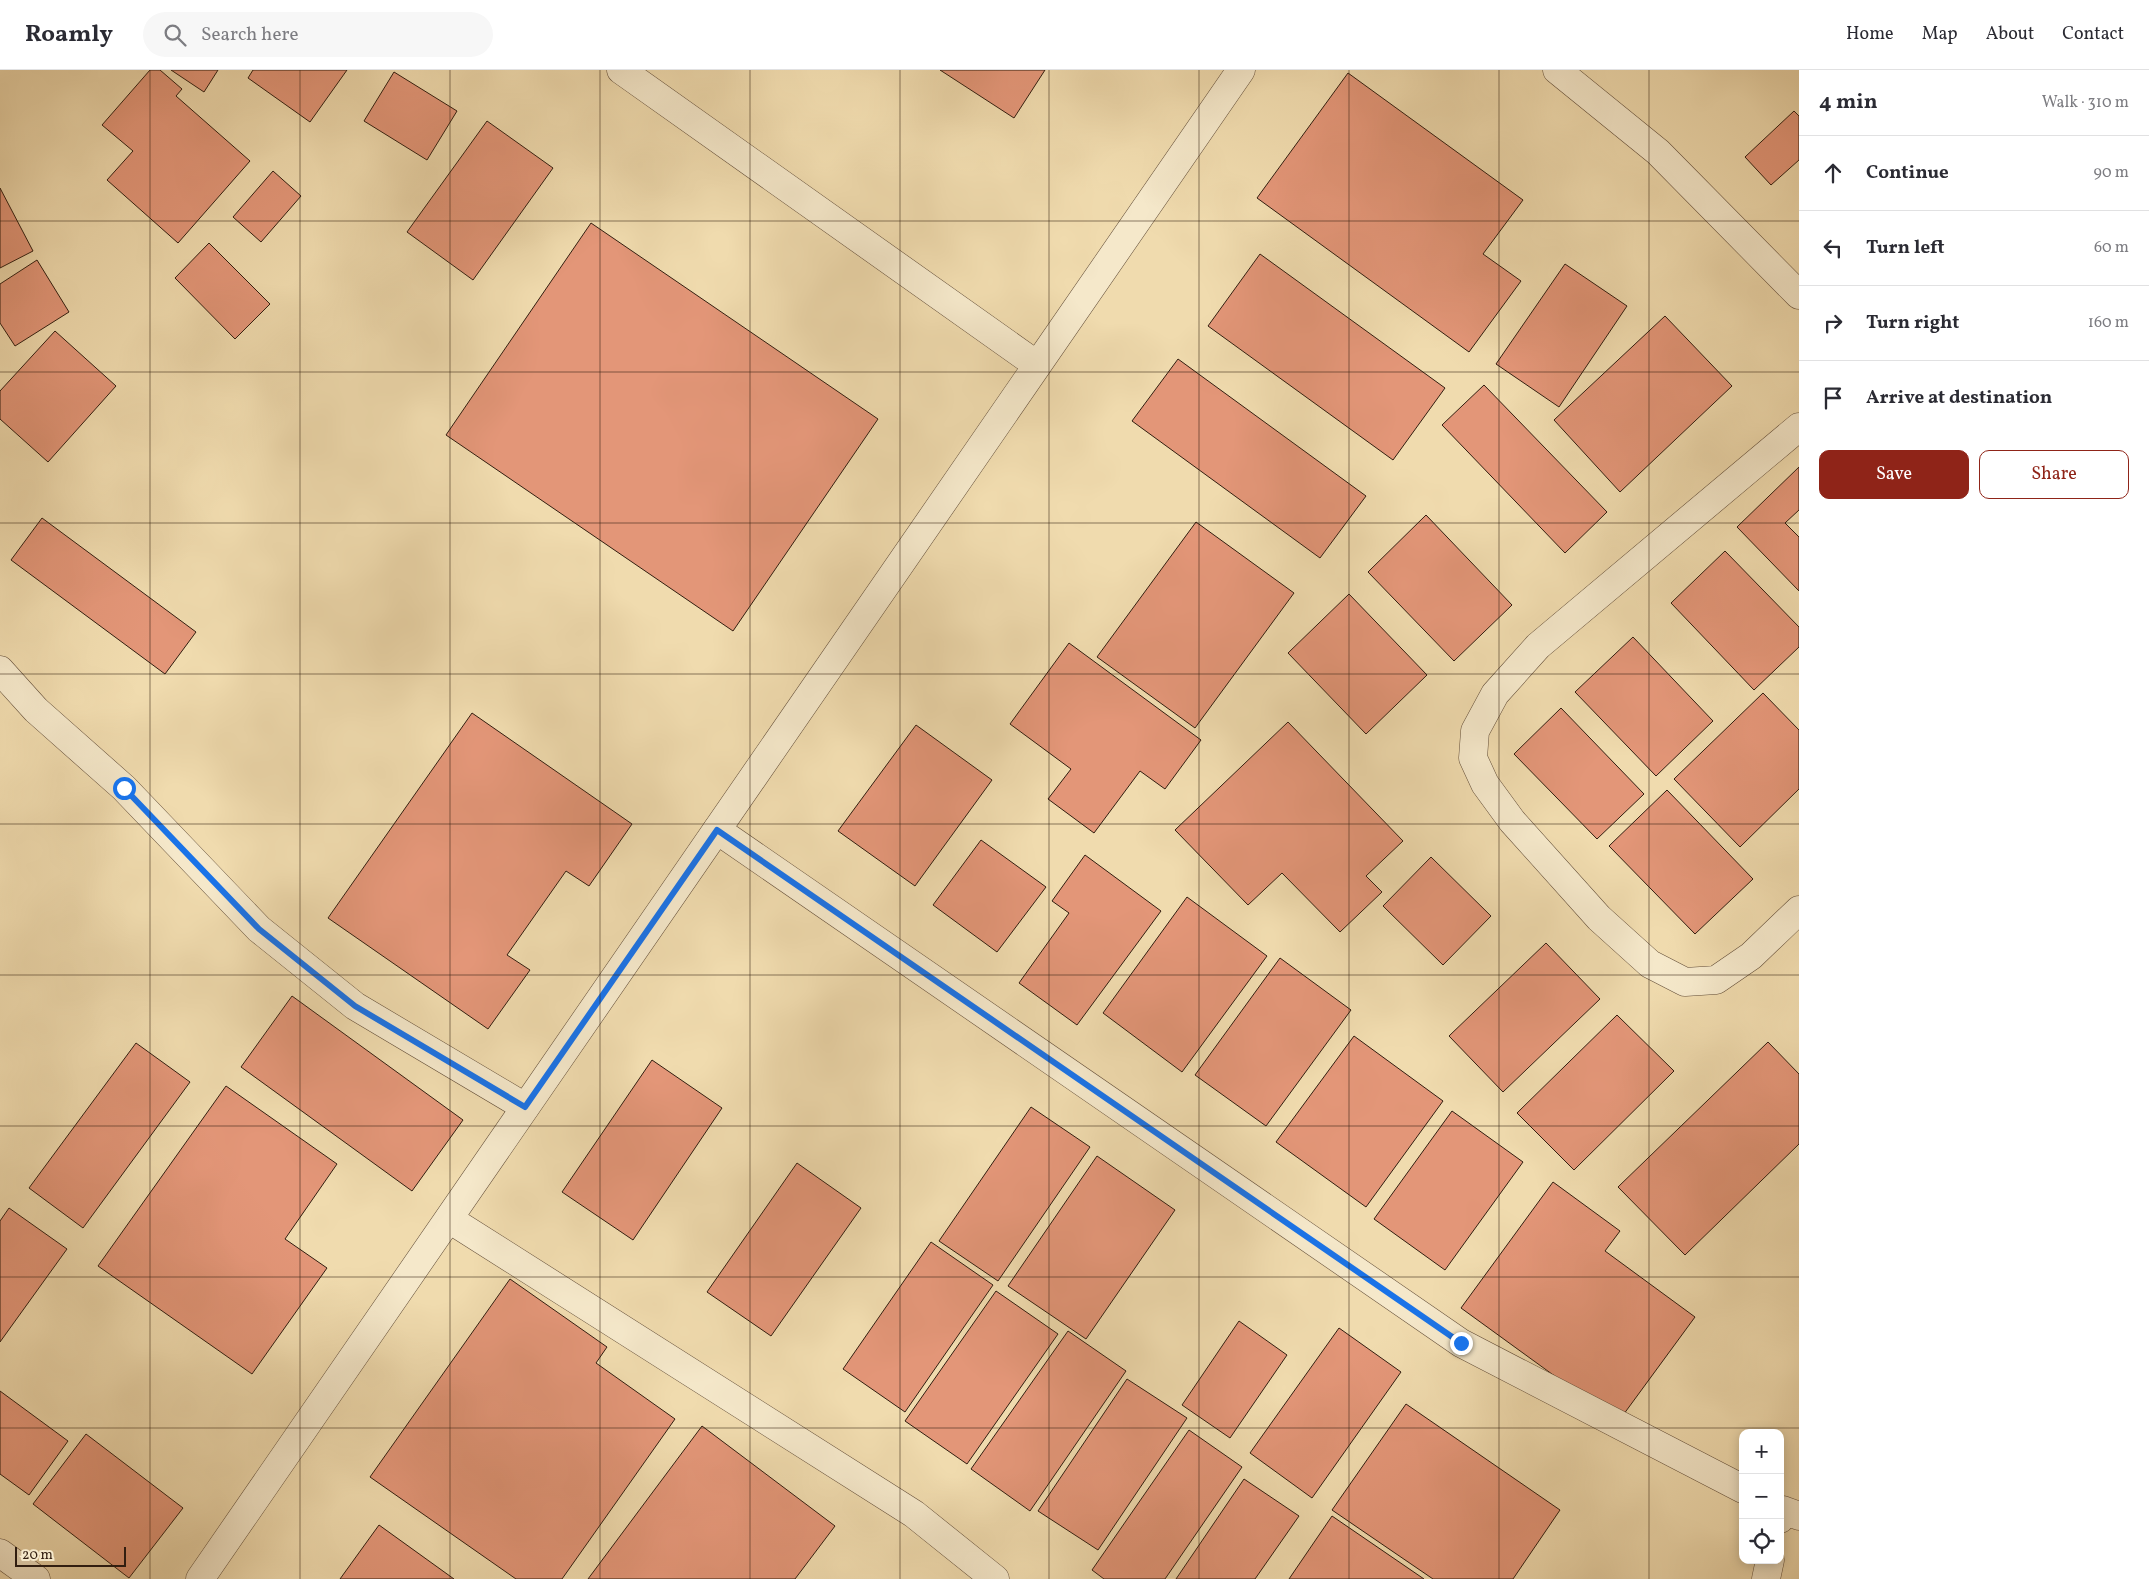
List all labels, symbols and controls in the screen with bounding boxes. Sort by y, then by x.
search box [143,12,493,57]
text: Roamly [25,18,113,52]
icon: search [161,21,189,49]
text: Search here [201,22,298,48]
text: Home [1846,22,1894,47]
text: Map [1922,22,1958,47]
text: About [1986,22,2034,47]
text: Contact [2062,22,2124,47]
text: 4 min [1819,88,1878,117]
text: Walk · 310 m [2042,92,2129,114]
icon: ahead [1819,159,1847,187]
text: Continue [1866,160,1949,186]
text: 90 m [2093,162,2129,184]
icon: left [1819,234,1847,262]
text: Turn left [1866,235,1945,261]
text: 60 m [2094,237,2129,259]
icon: right [1819,309,1847,337]
text: Turn right [1866,310,1959,336]
text: 160 m [2088,312,2129,334]
icon: arrive [1819,384,1847,412]
text: Arrive at destination [1866,385,2052,411]
button: Save [1819,450,1969,499]
button: Share [1979,450,2129,499]
route start [113,777,136,800]
route end [1450,1332,1473,1355]
map controls [1739,1429,1784,1564]
button: + [1739,1429,1784,1474]
button: − [1739,1474,1784,1519]
button: locate [1739,1519,1784,1564]
scale bar [15,1544,126,1567]
text: 20 m [22,1546,53,1565]

